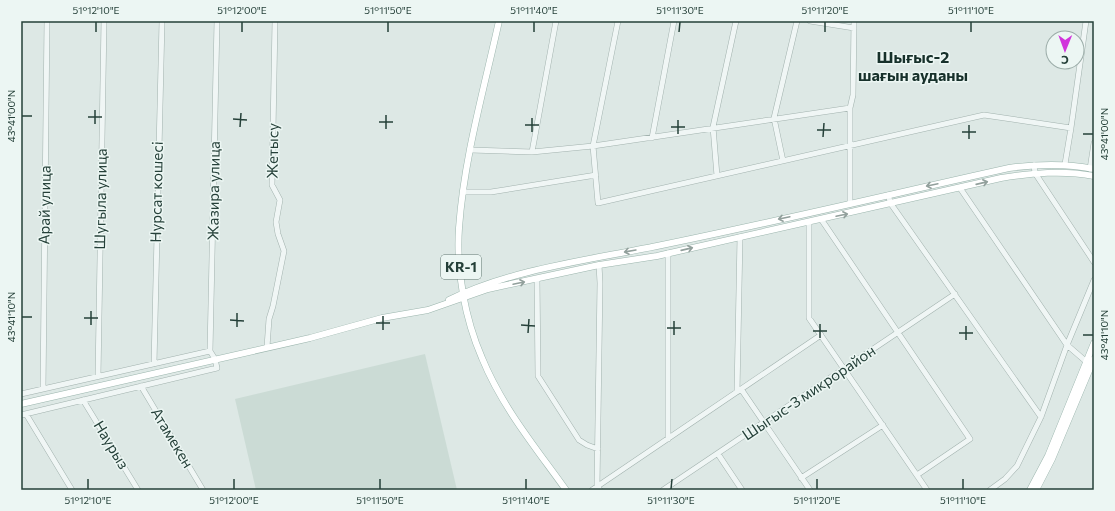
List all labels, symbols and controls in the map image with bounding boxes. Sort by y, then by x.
text: 51°12'10"E [72,4,120,16]
text: 51°12'00"E [217,4,267,16]
text: 51°11'50"E [364,4,412,16]
text: 51°11'40"E [510,4,558,16]
text: 51°11'30"E [656,4,704,16]
text: 51°11'20"E [801,4,849,16]
text: 51°11'10"E [948,4,994,16]
north arrow [1045,30,1085,70]
district label: Шығыс-2 шағын ауданы [858,47,968,84]
text: С [1060,54,1069,67]
text: 43°41'00"N [5,90,17,142]
text: 43°41'00"N [1098,108,1110,160]
street label: Жетысу [263,123,281,179]
street label: Нурсат кошесi [146,141,166,243]
street label: Жазира улица [203,141,223,241]
street label: Шугыла улица [90,148,110,250]
street label: Арай улица [34,165,54,245]
one-way arrow [975,178,988,186]
one-way arrow [925,182,938,190]
one-way arrow [835,210,848,218]
one-way arrow [778,215,791,223]
one-way arrow [681,244,694,252]
one-way arrow [624,248,637,256]
road number: KR-1 [441,255,481,279]
one-way arrow [512,278,525,286]
text: 43°41'10"N [5,292,17,342]
text: 43°41'10"N [1098,310,1110,360]
street label: Шыгыс-3 микрорайон [738,341,879,443]
street label: Атамекен [148,404,198,471]
street label: Наурыз [90,417,133,472]
text: 51°12'10"E [64,494,112,506]
text: 51°12'00"E [209,494,259,506]
text: 51°11'50"E [356,494,404,506]
text: 51°11'40"E [502,494,550,506]
text: 51°11'30"E [647,494,695,506]
text: 51°11'20"E [793,494,841,506]
text: 51°11'10"E [940,494,986,506]

